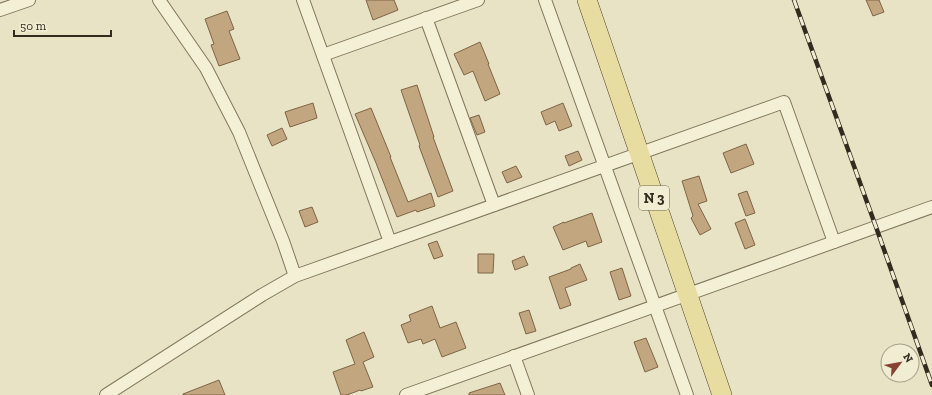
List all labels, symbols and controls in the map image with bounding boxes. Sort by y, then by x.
scale bar [14,12,111,38]
text: 50 m [20,19,47,33]
road number: N 3 [639,186,669,210]
north arrow [880,343,920,383]
text: N [900,351,916,365]

